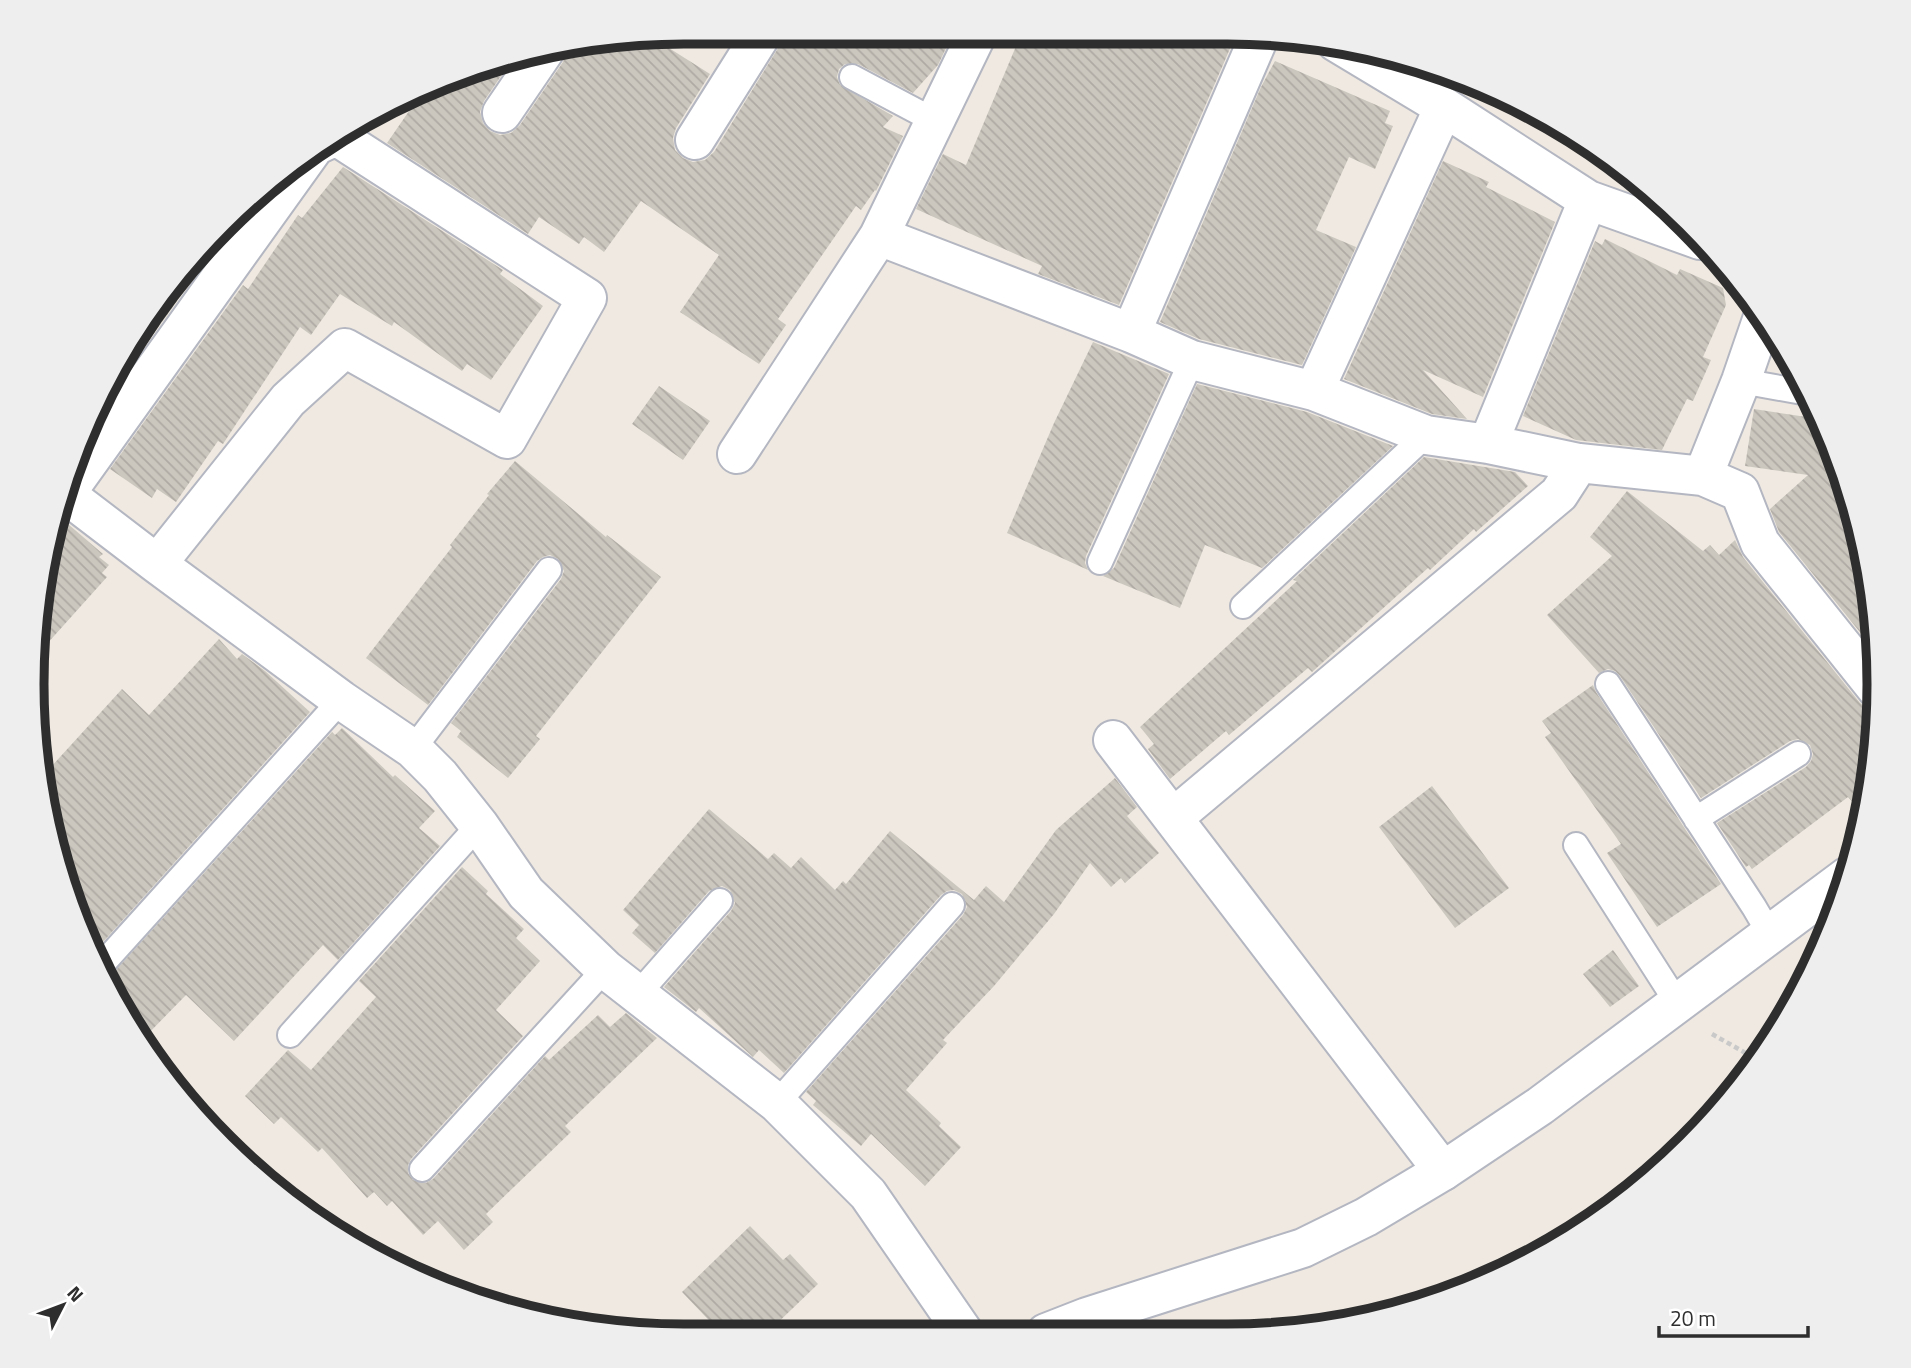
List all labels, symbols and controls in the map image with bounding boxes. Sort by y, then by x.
north arrow [28,1270,98,1340]
text: N [61,1279,91,1308]
scale bar [1659,1294,1808,1338]
text: 20 m [1670,1302,1716,1334]

